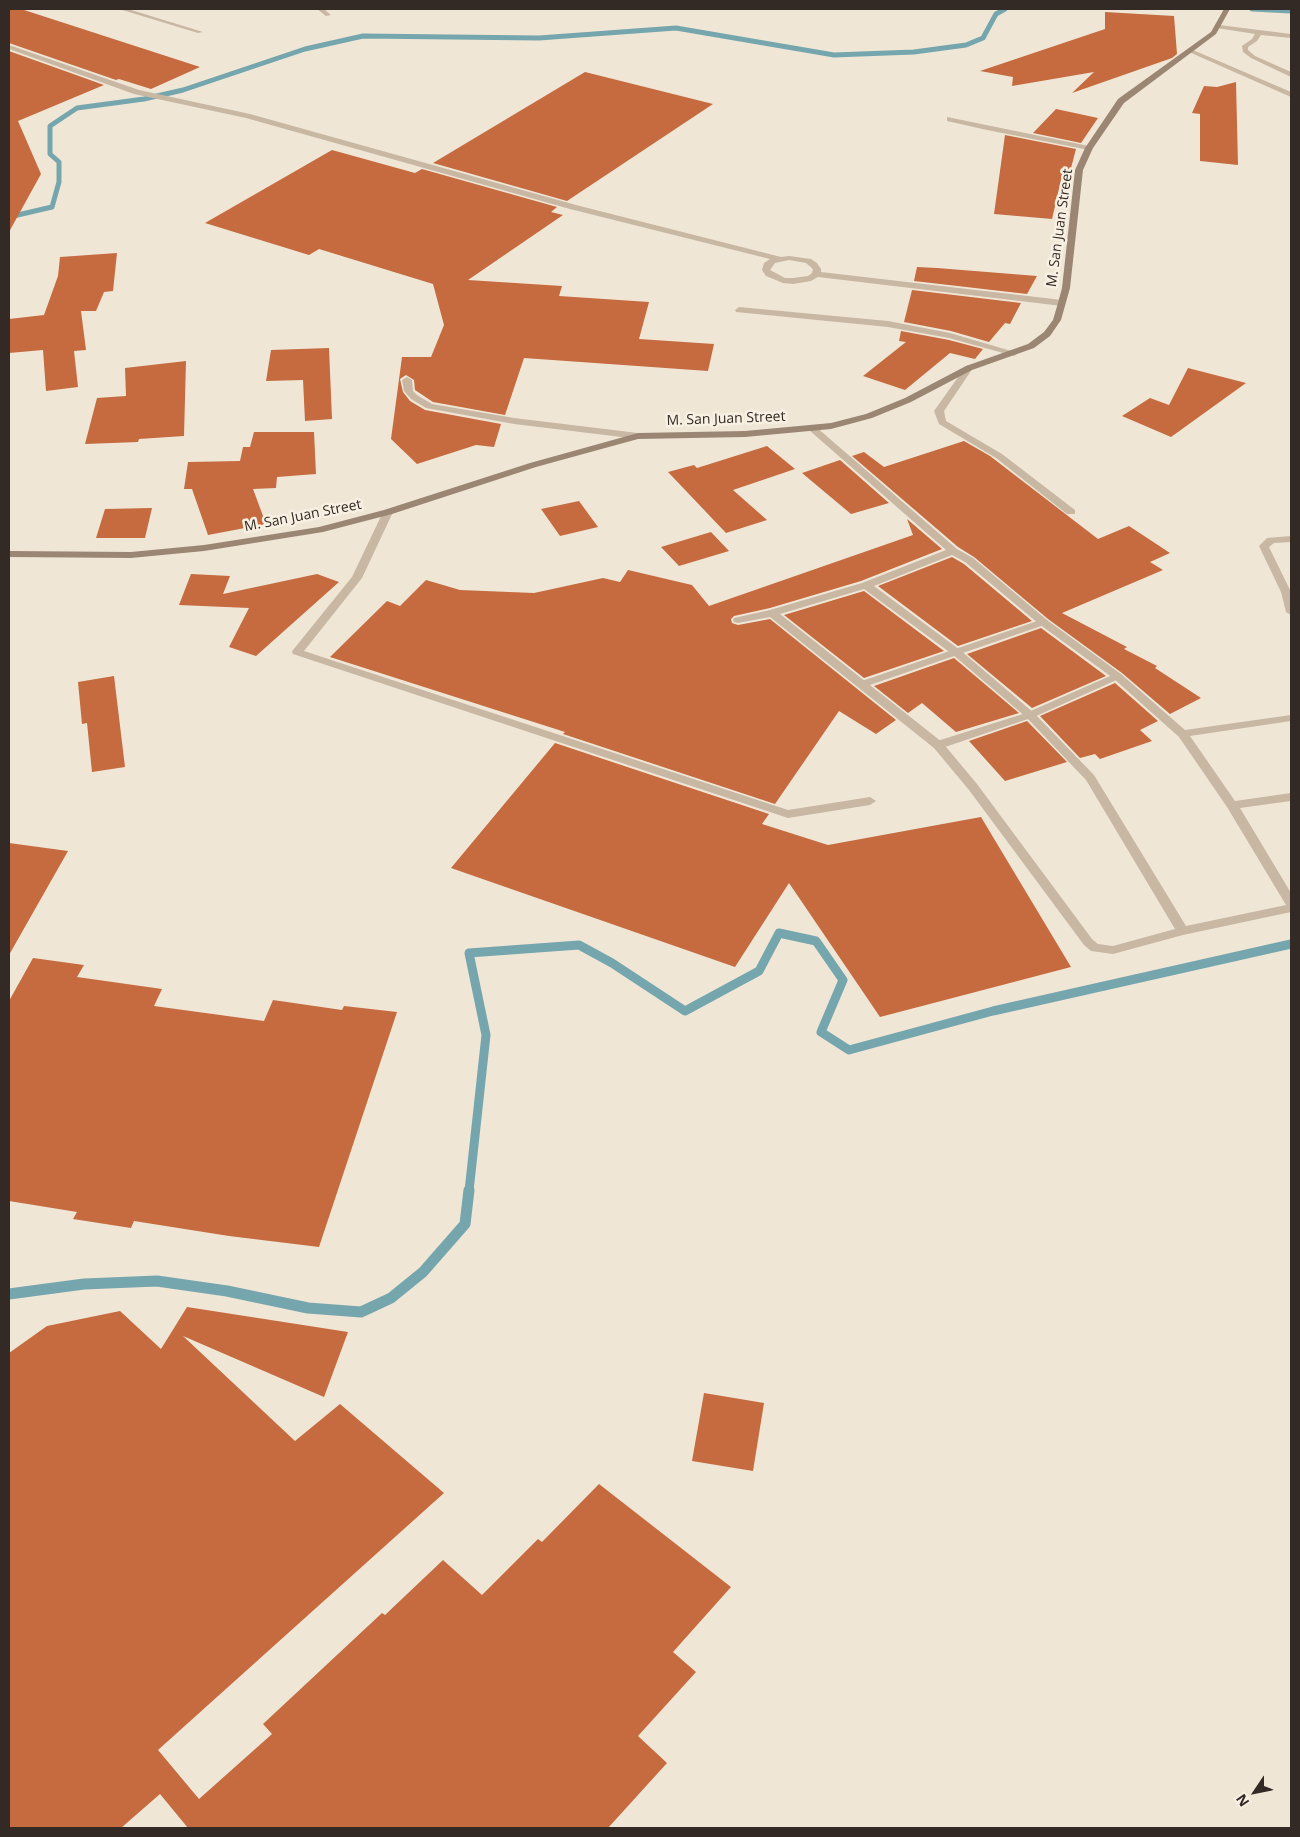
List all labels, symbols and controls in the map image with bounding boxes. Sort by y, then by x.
street label: M. San Juan Street [1043,168,1077,288]
street label: M. San Juan Street [666,409,786,429]
street label: M. San Juan Street [243,496,363,536]
north arrow [1230,1767,1280,1817]
text: N [1231,1791,1253,1811]

